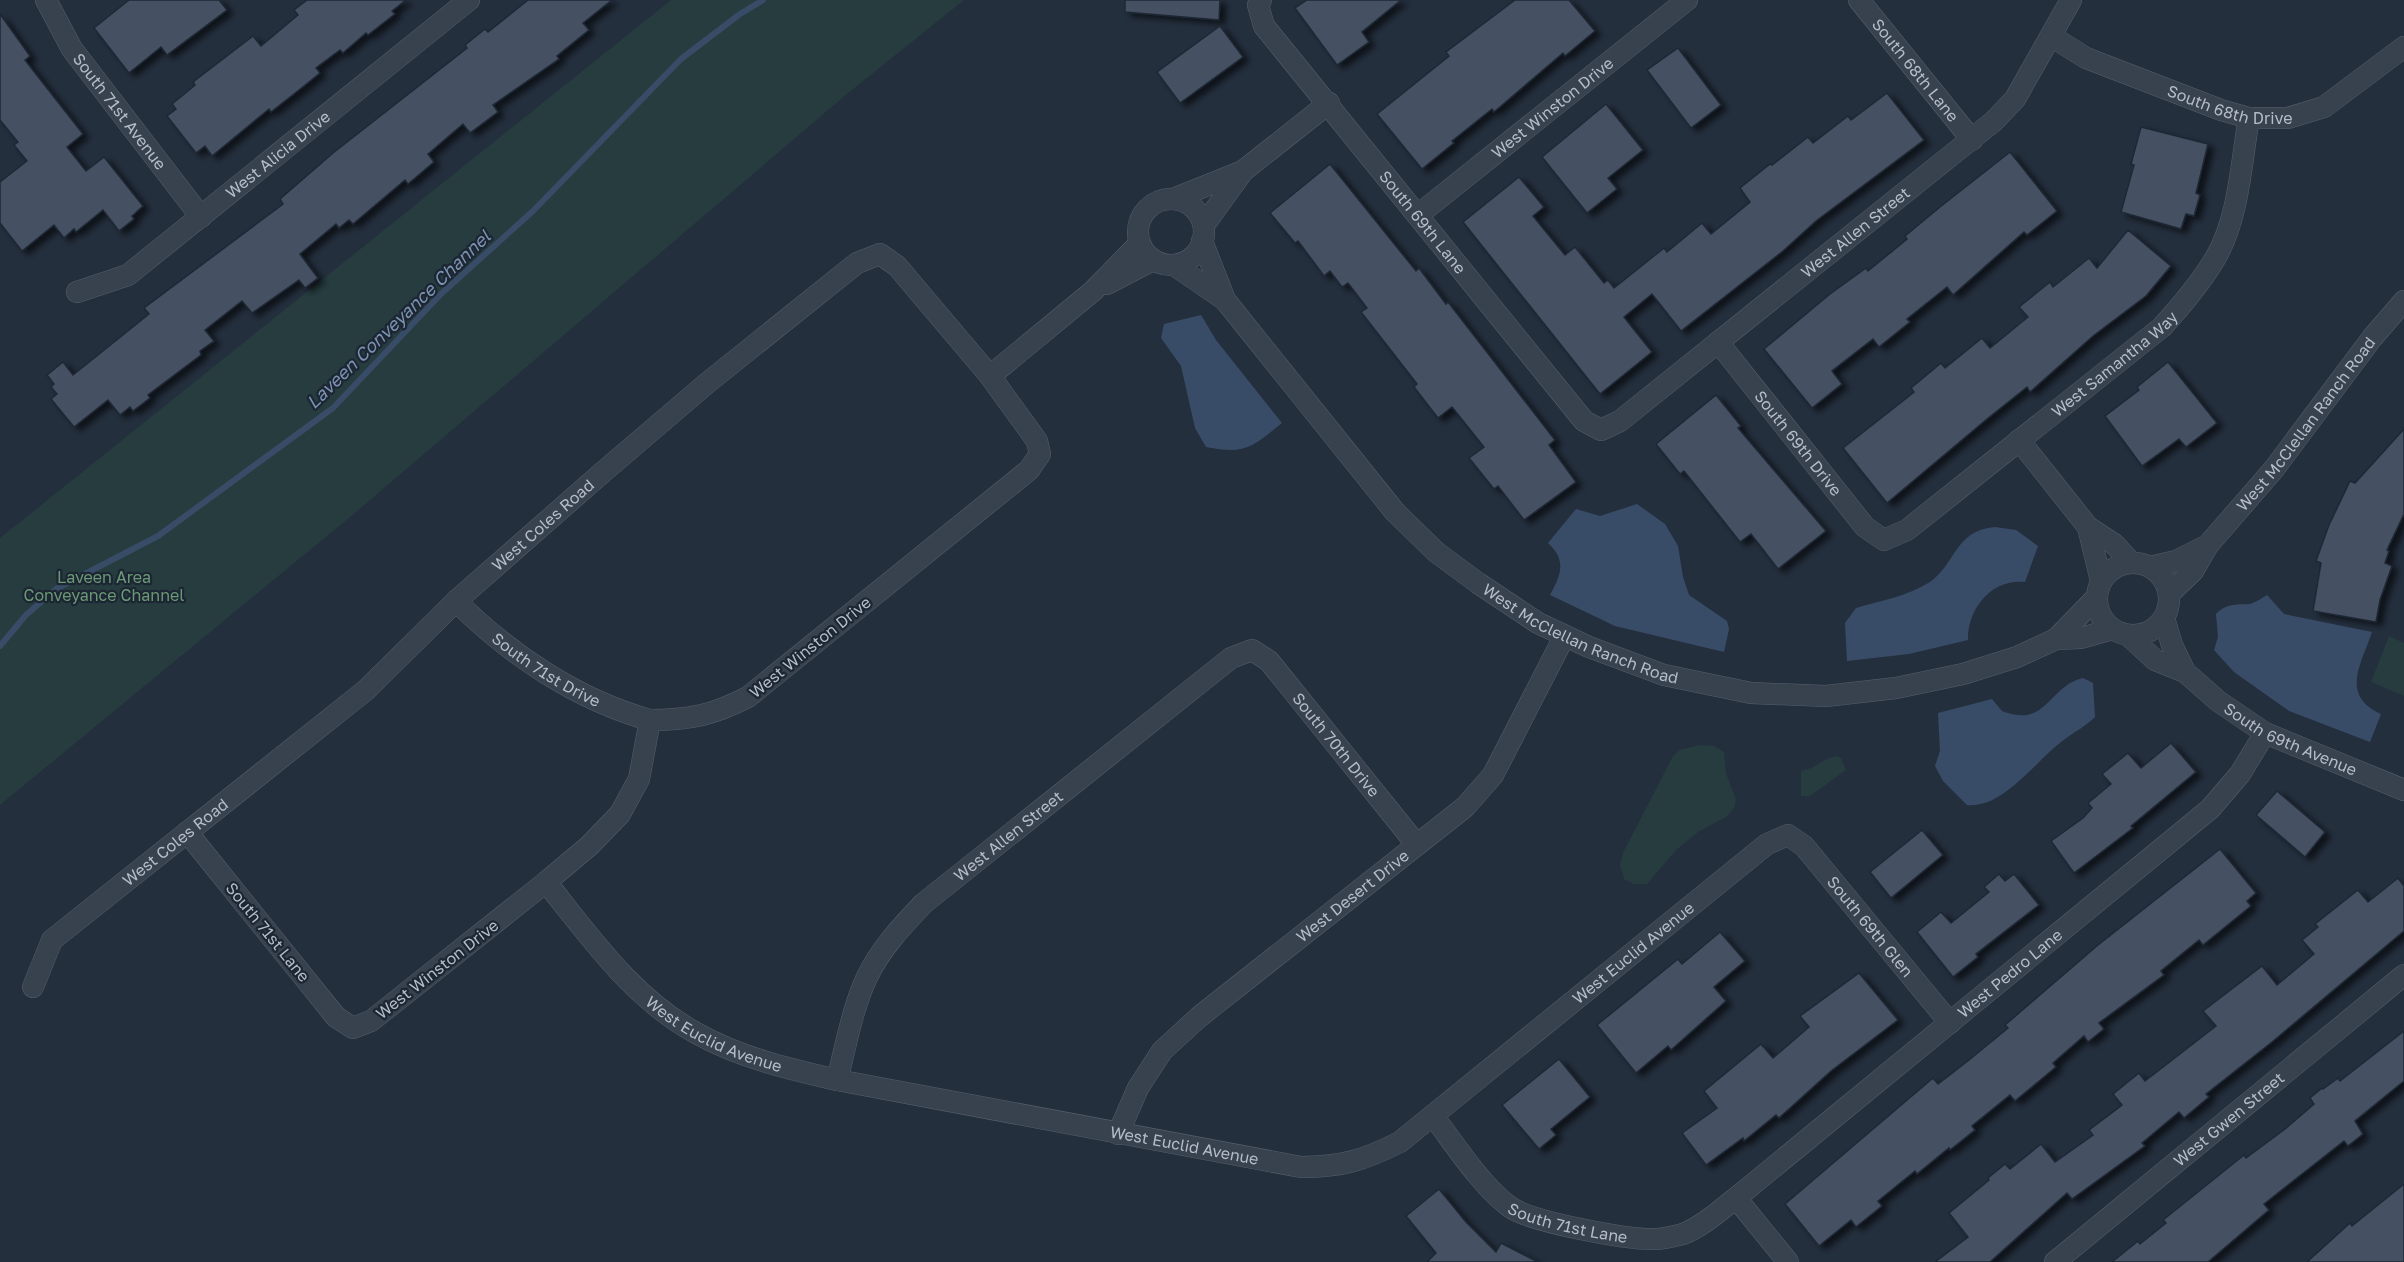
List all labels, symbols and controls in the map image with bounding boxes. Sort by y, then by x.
street label: South 68th Lane [1868,14,1963,126]
street label: South 71st Avenue [69,49,171,173]
street label: West Winston Drive [1487,53,1617,162]
street label: South 68th Drive [2165,80,2292,128]
street label: West Alicia Drive [221,106,334,202]
street label: South 69th Lane [1375,166,1471,278]
street label: West Allen Street [1797,183,1914,282]
water label: Laveen Conveyance Channel [301,224,495,413]
street label: West Samantha Way [2047,307,2182,421]
street label: West McClellan Ranch Road [2232,333,2379,515]
street label: South 69th Drive [1750,386,1846,500]
street label: West Coles Road [487,475,598,575]
park label: Laveen Area Conveyance Channel [24,567,184,605]
street label: West McClellan Ranch Road [1479,579,1680,688]
street label: West Winston Drive [745,592,875,702]
street label: South 71st Drive [488,628,604,711]
street label: South 70th Drive [1288,688,1384,801]
street label: South 69th Avenue [2220,698,2360,780]
street label: West Allen Street [950,786,1067,885]
street label: West Coles Road [118,794,232,890]
street label: West Desert Drive [1292,845,1413,946]
street label: South 69th Glen [1823,872,1918,981]
street label: South 71st Lane [222,878,314,986]
street label: West Euclid Avenue [1568,897,1698,1008]
street label: West Winston Drive [372,915,502,1023]
street label: West Pedro Lane [1953,925,2066,1022]
street label: West Euclid Avenue [642,991,784,1076]
street label: West Gwen Street [2169,1068,2288,1170]
street label: West Euclid Avenue [1108,1121,1260,1169]
street label: South 71st Lane [1504,1198,1629,1247]

